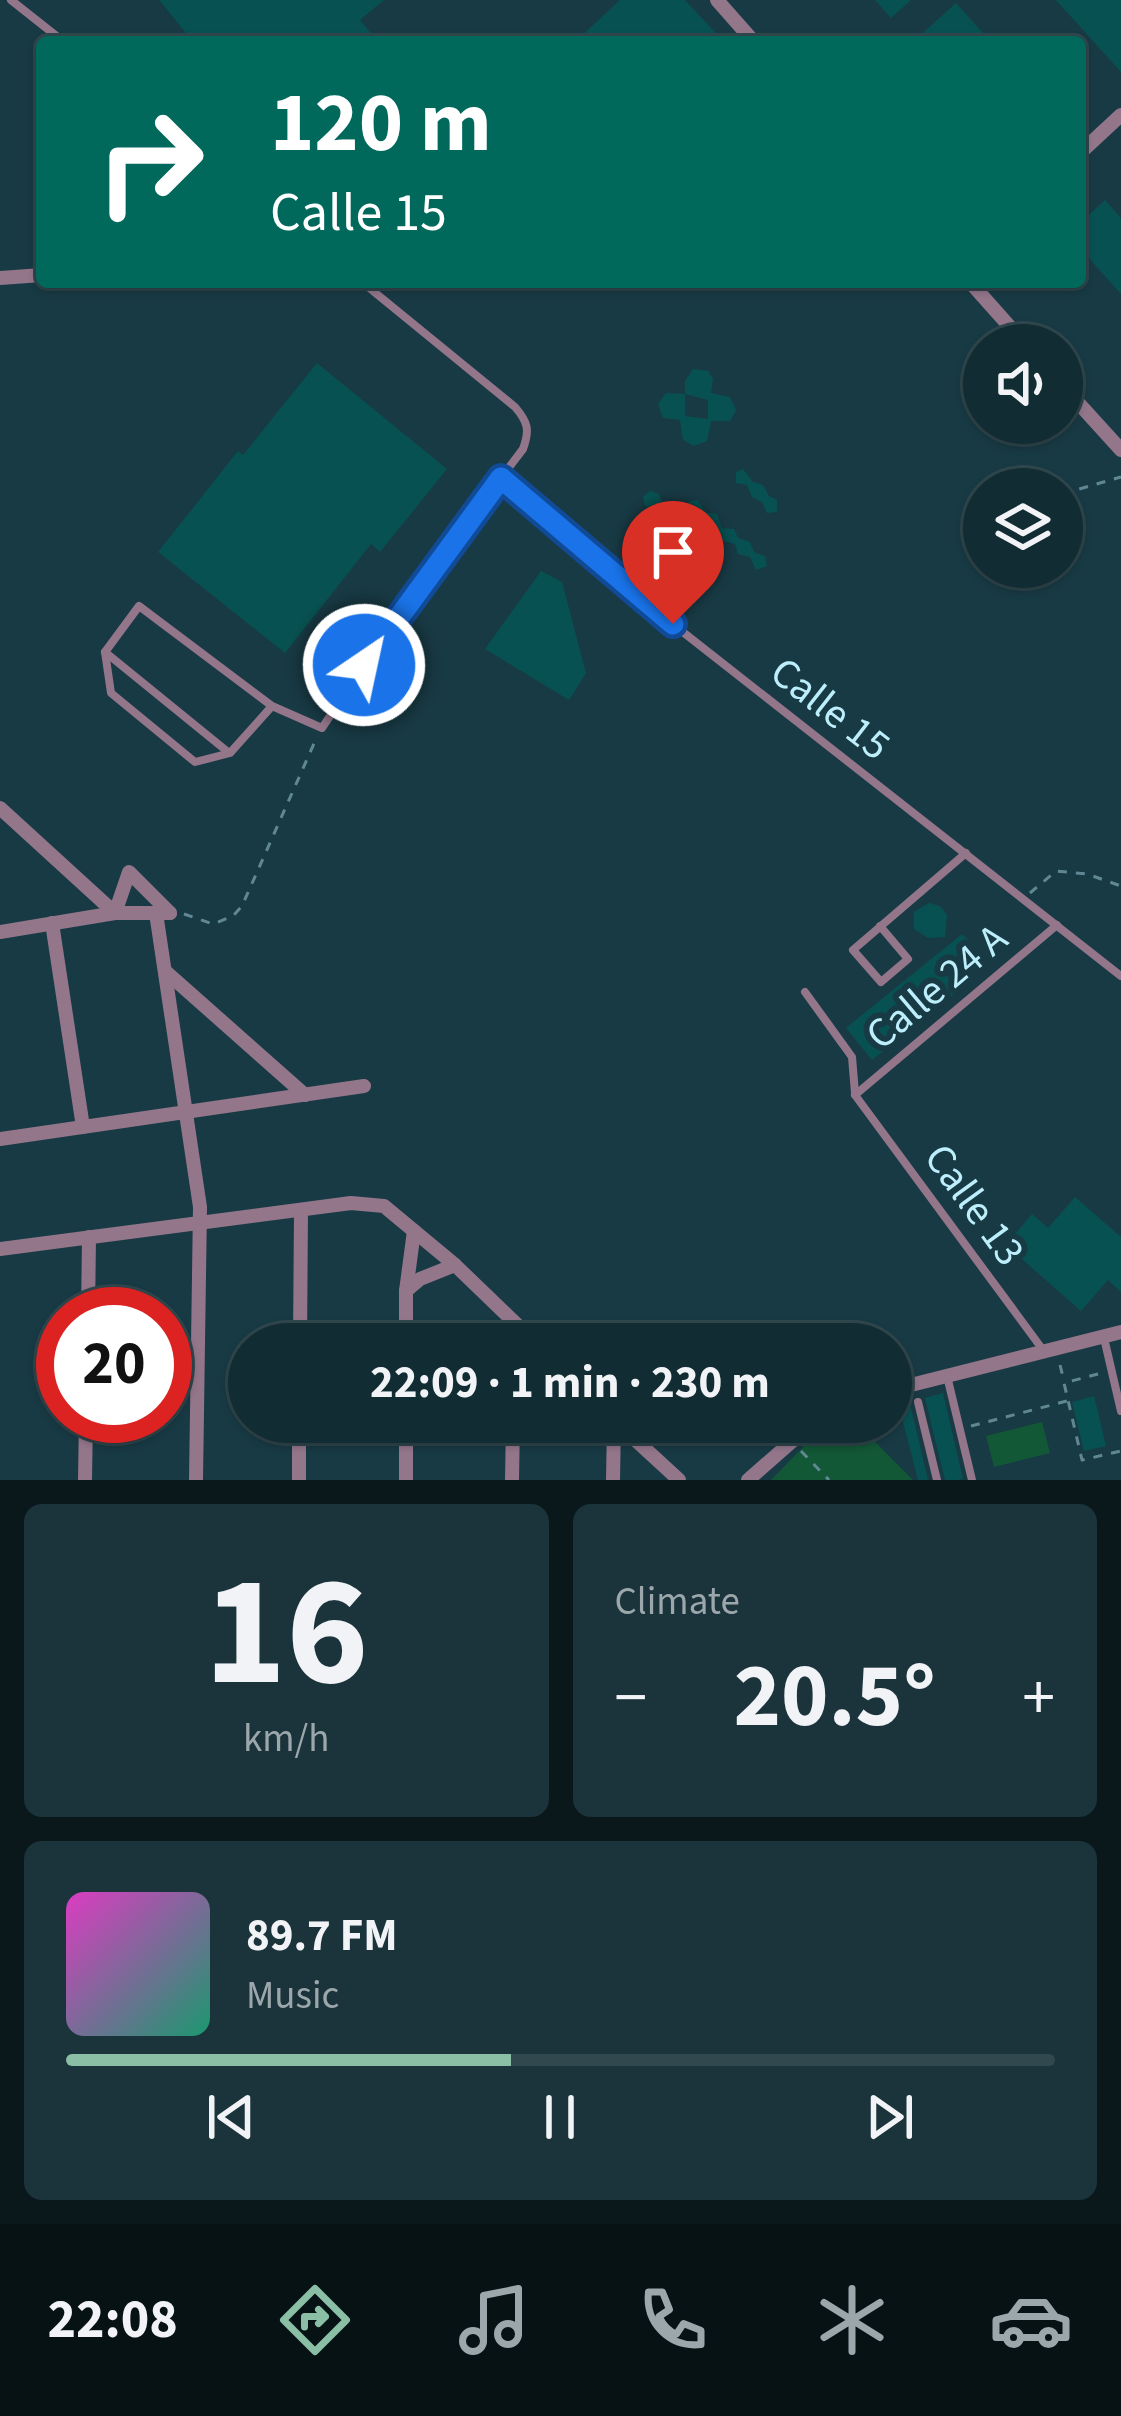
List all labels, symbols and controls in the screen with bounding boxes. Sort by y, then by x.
text: 120 m [270,64,492,184]
icon: right [72,84,228,240]
text: Calle 15 [270,175,447,252]
map controls [963,324,1083,588]
button: sound [963,324,1083,444]
button: layers [963,468,1083,588]
pin [622,501,724,624]
icon: arrive [640,519,706,585]
position arrow [301,602,427,728]
street label: Calle 15 [757,643,903,775]
street label: Calle 24 A [853,910,1021,1064]
street label: Calle 13 [909,1132,1039,1278]
speed limit sign: 20 [36,1287,192,1443]
text: 22:09 · 1 min · 230 m [370,1351,770,1415]
text: 16 [204,1522,369,1744]
text: Climate [615,1574,740,1630]
text: 20.5° [734,1633,936,1761]
text: − [615,1651,647,1745]
text: + [1022,1651,1055,1745]
text: km/h [243,1711,330,1767]
text: 89.7 FM [246,1904,398,1968]
text: Music [246,1968,339,2024]
icon: previous [198,2084,264,2150]
icon: pause [527,2084,593,2150]
icon: next [857,2084,923,2150]
icon: directions [273,2278,357,2362]
icon: music [452,2278,536,2362]
icon: phone [631,2278,715,2362]
icon: climate [810,2278,894,2362]
icon: car [989,2278,1073,2362]
text: 22:08 [48,2282,178,2359]

